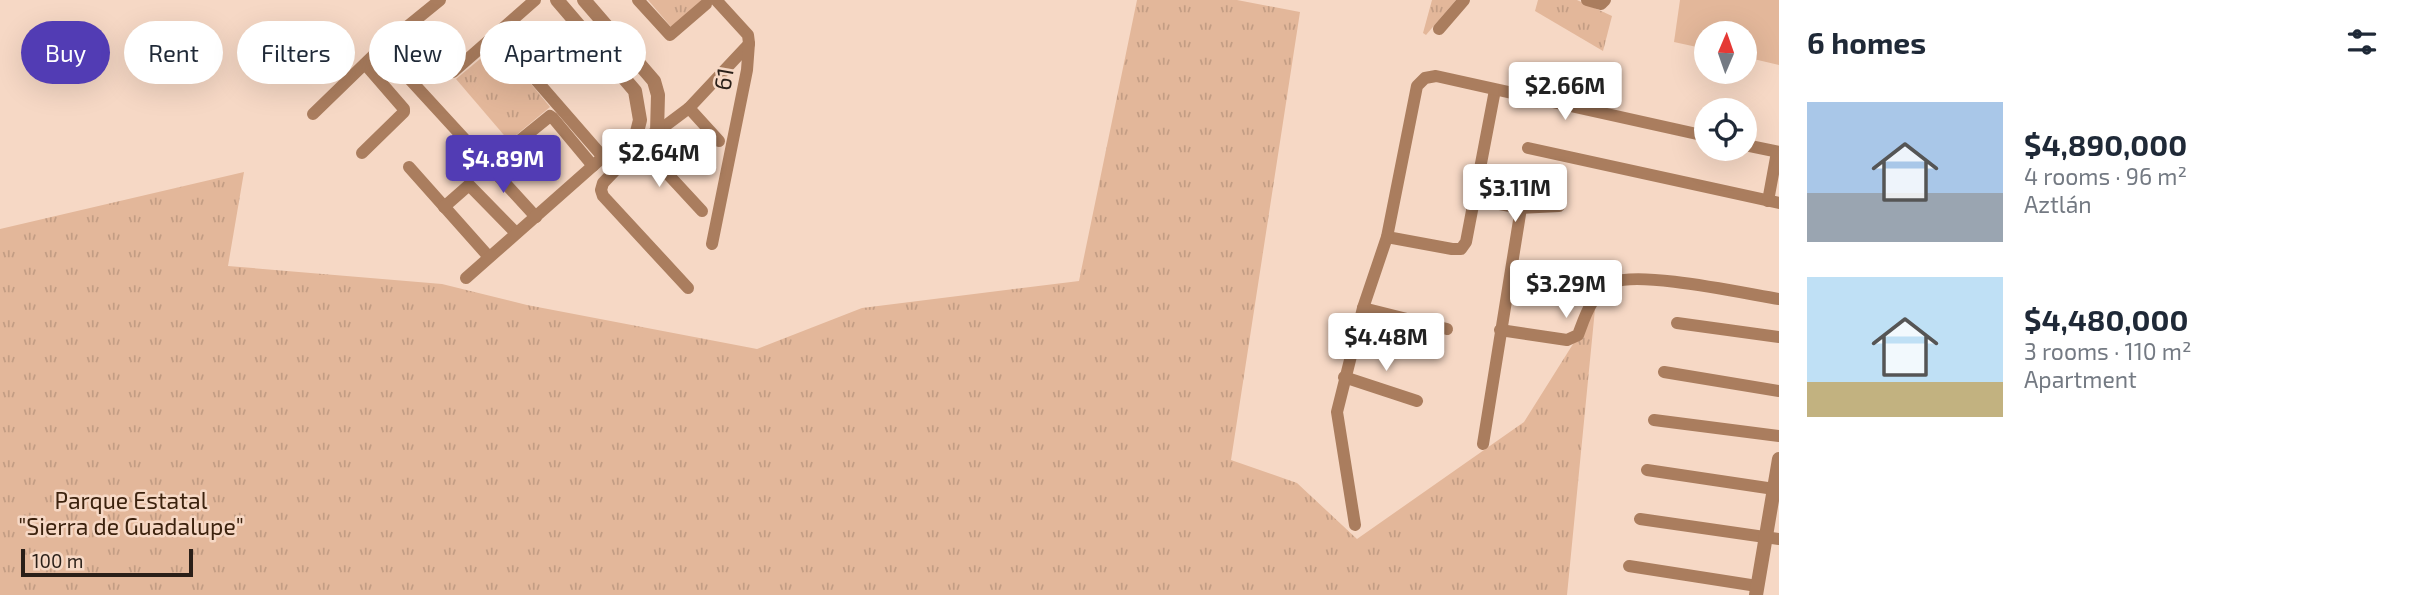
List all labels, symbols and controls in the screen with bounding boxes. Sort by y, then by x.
chip: Buy [21,21,110,84]
chip: Rent [124,21,223,84]
chip: Filters [237,21,355,84]
chip: New [369,21,466,84]
chip: Apartment [480,21,646,84]
north arrow [1694,21,1757,84]
map controls [1694,21,1757,161]
icon: filters [2343,23,2381,61]
text: 6 homes [1807,24,1926,60]
pin: $2.66M [1508,62,1622,122]
street label: 61 [707,66,739,92]
text: $2.66M [1525,71,1605,99]
button: locate [1694,98,1757,161]
text: $4,890,000 [2024,126,2187,162]
pin: $2.64M [602,130,716,189]
icon: home [1863,130,1947,214]
pin: $4.89M [446,136,560,195]
text: $2.64M [618,138,700,166]
text: $4.89M [462,144,544,172]
text: 4 rooms · 96 m² [2024,162,2187,190]
pin: $3.11M [1458,164,1572,224]
text: $3.11M [1479,173,1551,201]
text: Aztlán [2024,190,2092,218]
pin: $3.29M [1509,260,1623,320]
text: $3.29M [1526,269,1606,297]
text: $4,480,000 [2024,301,2188,337]
icon: home [1863,305,1947,389]
pin: $4.48M [1329,314,1443,373]
text: $4.48M [1344,322,1428,350]
text: 3 rooms · 110 m² [2024,337,2191,365]
text: Apartment [2024,365,2137,393]
park label: Parque Estatal "Sierra de Guadalupe" [18,486,244,540]
scale bar [21,546,192,578]
text: 100 m [32,549,83,572]

